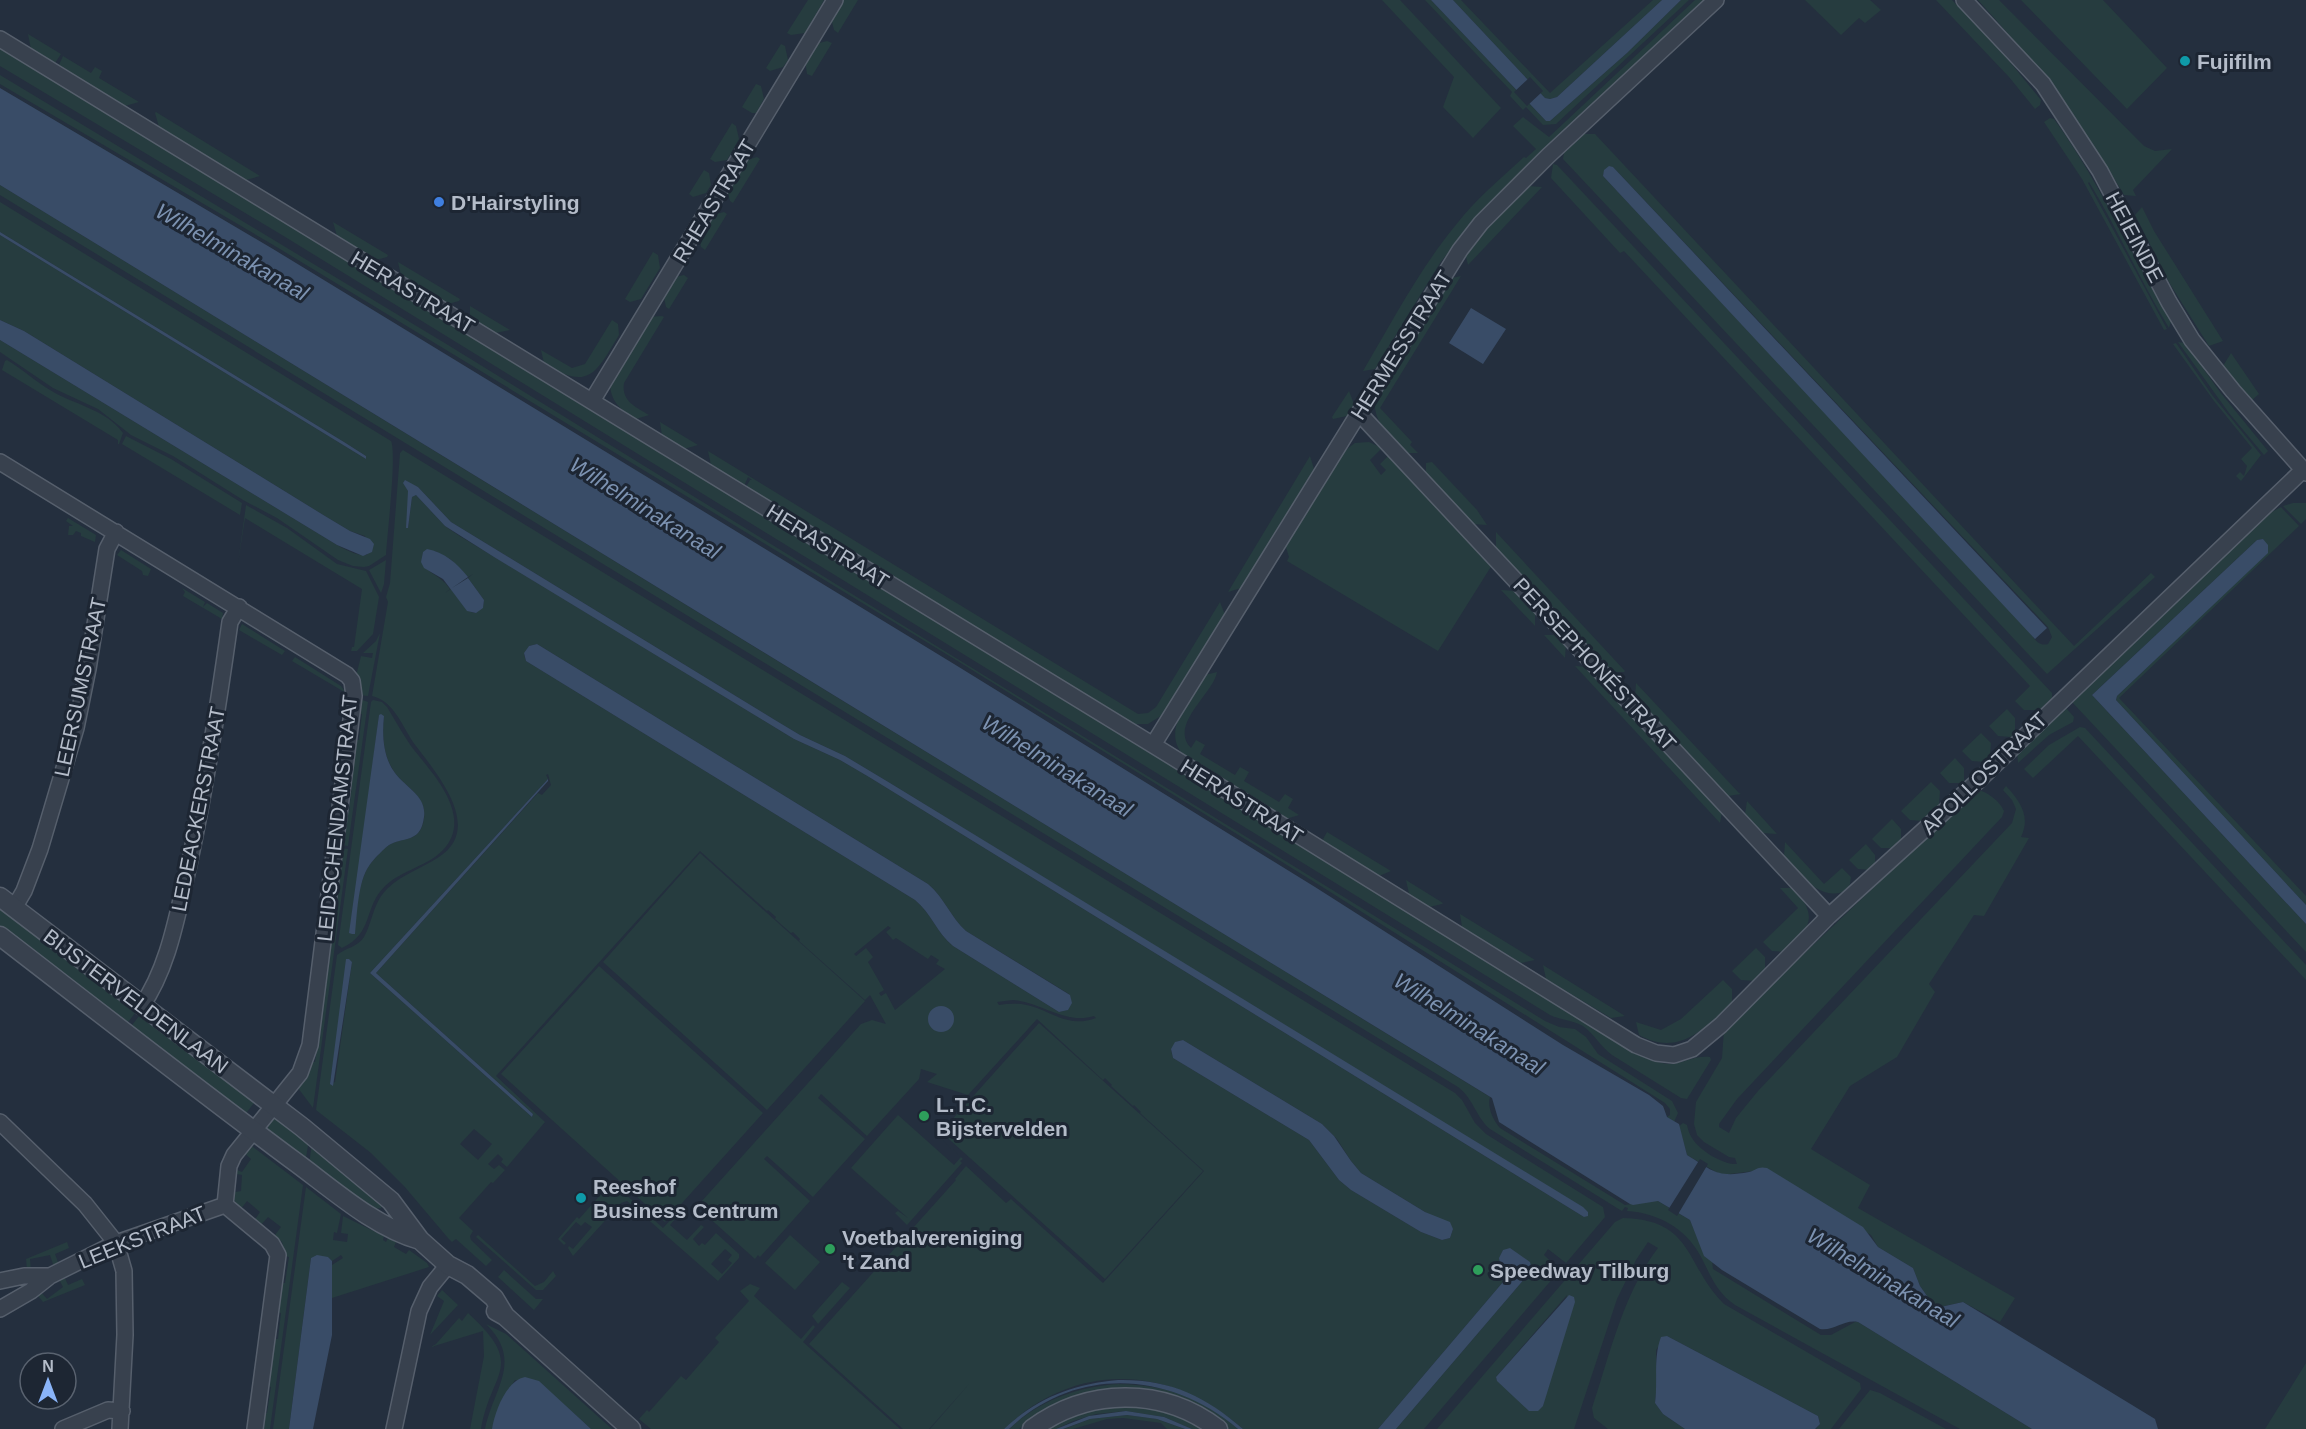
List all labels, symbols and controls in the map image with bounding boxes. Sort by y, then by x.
place label: Fujifilm [2197,50,2272,73]
marker: Fujifilm [2178,54,2192,68]
street label: RHEASTRAAT [668,135,760,267]
street label: HEIEINDE [2102,188,2168,286]
place label: D'Hairstyling [451,191,580,214]
marker: D'Hairstyling [432,195,446,209]
water label: Wilhelminakanaal [151,198,314,306]
street label: HERASTRAAT [347,246,479,338]
street label: HERMESSTRAAT [1346,266,1456,424]
water label: Wilhelminakanaal [565,452,726,565]
street label: HERASTRAAT [763,499,893,593]
street label: PERSEPHONÉSTRAAT [1509,573,1681,755]
street label: LEERSUMSTRAAT [50,595,110,779]
street label: LEIDSCHENDAMSTRAAT [313,693,361,943]
street label: LEDEACKERSTRAAT [167,704,229,914]
street label: APOLLOSTRAAT [1917,707,2052,839]
water label: Wilhelminakanaal [977,710,1138,823]
street label: HERASTRAAT [1177,754,1307,848]
street label: BIJSTERVELDENLAAN [39,924,233,1078]
water label: Wilhelminakanaal [1389,968,1550,1081]
place label: L.T.C. Bijstervelden [936,1093,1068,1140]
marker: L.T.C. Bijstervelden [917,1109,931,1123]
place label: Reeshof Business Centrum [593,1175,779,1222]
marker: Reeshof Business Centrum [574,1191,588,1205]
street label: LEEKSTRAAT [75,1201,209,1273]
water label: Wilhelminakanaal [1803,1223,1964,1334]
place label: Voetbalvereniging 't Zand [842,1226,1022,1273]
marker: Voetbalvereniging 't Zand [823,1242,837,1256]
place label: Speedway Tilburg [1490,1259,1669,1282]
marker: Speedway Tilburg [1471,1263,1485,1277]
north arrow [18,1351,78,1411]
text: N [42,1358,54,1375]

